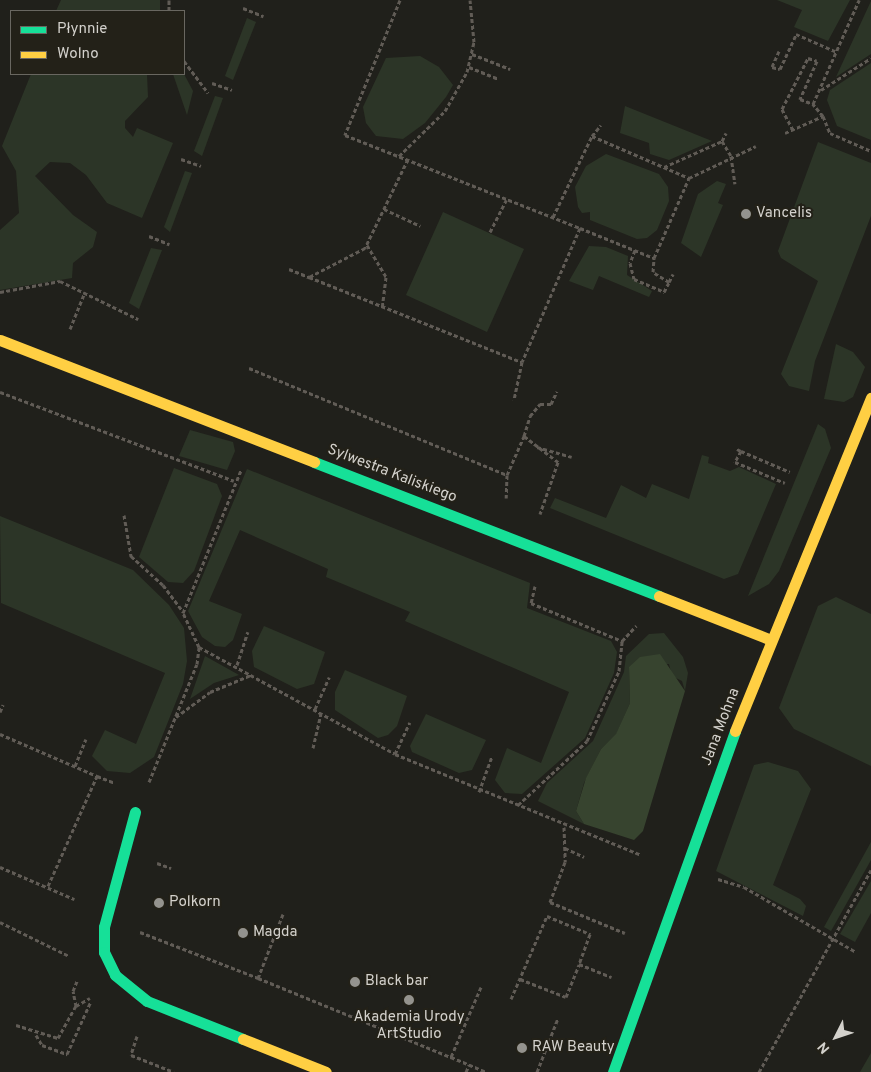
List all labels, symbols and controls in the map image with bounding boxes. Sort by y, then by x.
legend [10,10,185,75]
text: Płynnie [57,20,107,39]
text: Wolno [57,45,99,64]
place label: Vancelis [756,205,812,223]
marker: Vancelis [740,208,752,220]
street label: Sylwestra Kaliskiego [325,441,459,507]
street label: Jana Mohna [698,686,744,768]
place label: Polkorn [169,894,221,912]
marker: Polkorn [153,897,165,909]
place label: Magda [253,924,297,942]
marker: Magda [237,927,249,939]
place label: Black bar [365,973,428,991]
marker: Black bar [349,976,361,988]
marker: Akademia Urody ArtStudio [403,994,415,1006]
place label: Akademia Urody ArtStudio [353,1008,465,1043]
north arrow [811,1012,861,1062]
text: N [815,1038,834,1057]
place label: RAW Beauty [532,1039,615,1057]
marker: RAW Beauty [516,1042,528,1054]

